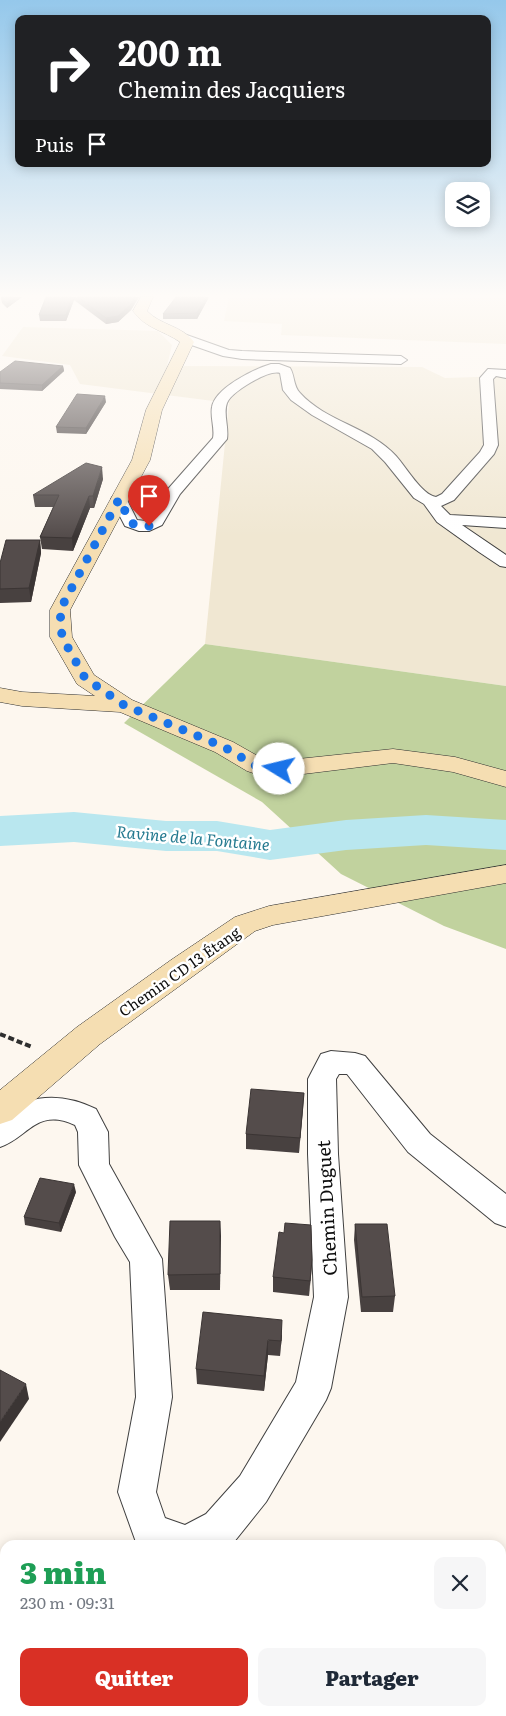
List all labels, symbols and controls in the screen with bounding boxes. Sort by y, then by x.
text: 200 m [118,25,222,77]
icon: right [35,35,100,100]
text: Chemin des Jacquiers [118,72,345,105]
text: Puis [35,130,73,158]
icon: arrive [83,130,111,158]
map controls [445,182,490,227]
button: layers [445,182,490,227]
pin [128,475,170,526]
icon: arrive [135,482,163,510]
position arrow [252,742,304,794]
water label: Ravine de la Fontaine [115,818,271,856]
street label: Chemin CD 13 Étang [113,920,245,1022]
street label: Chemin Duguet [309,1139,343,1276]
text: 3 min [20,1549,106,1593]
button: close [434,1557,486,1609]
text: 230 m · 09:31 [20,1590,114,1614]
button: Quitter [20,1648,248,1706]
button: Partager [258,1648,486,1706]

